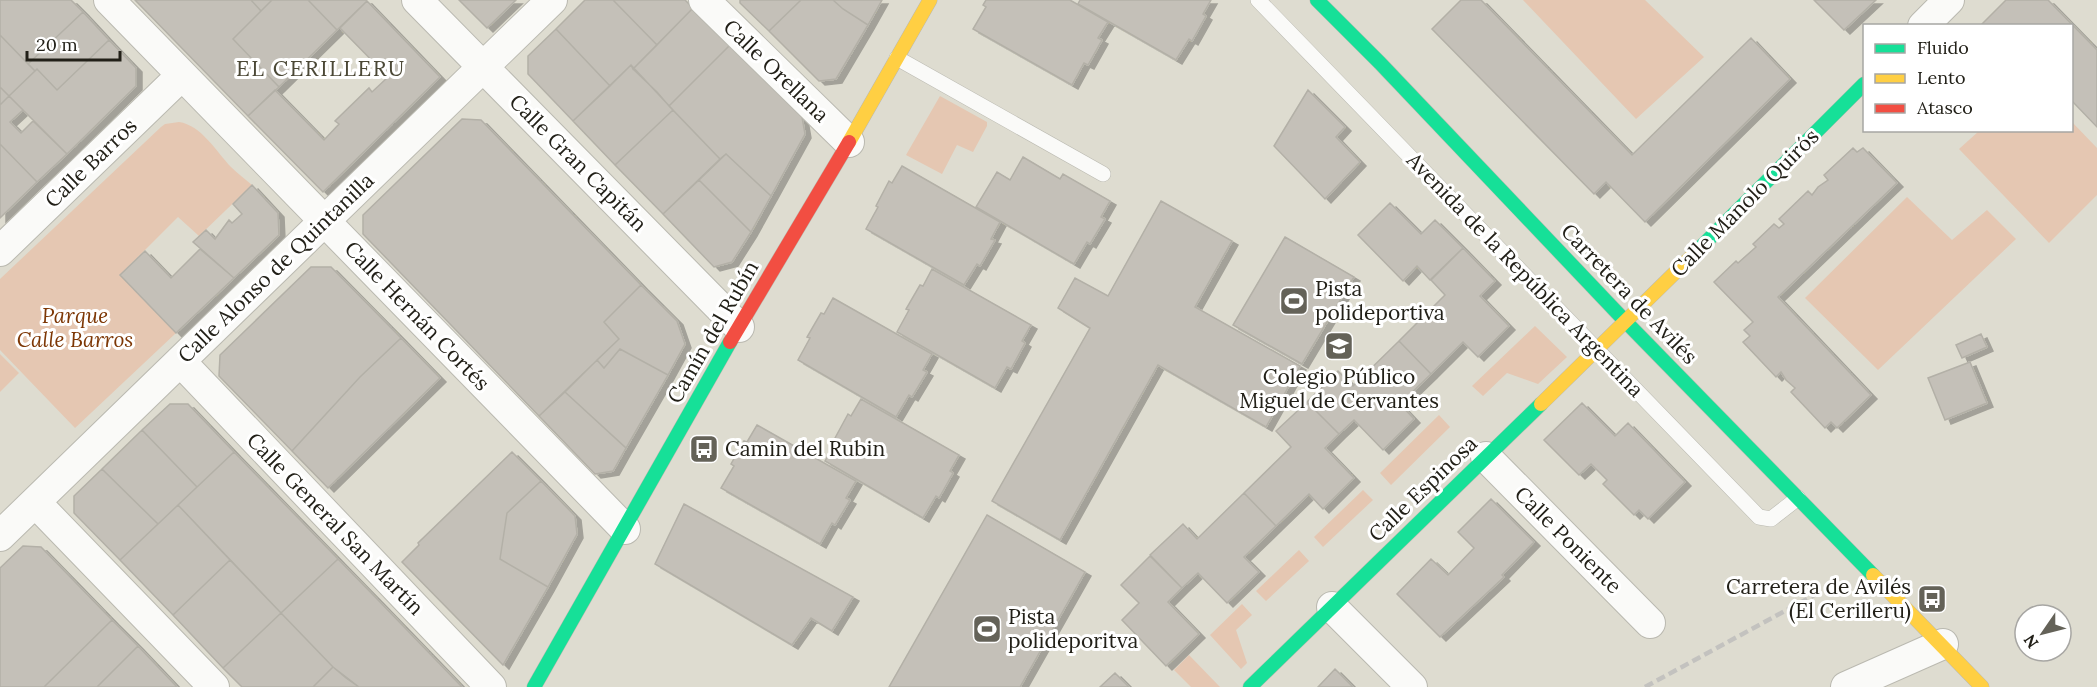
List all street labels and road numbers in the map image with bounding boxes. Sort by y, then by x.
street label: Calle Orellana [718,13,835,128]
street label: Calle Gran Capitán [504,88,653,237]
street label: Calle Barros [39,112,142,213]
street label: Calle Manolo Quirós [1665,123,1824,282]
street label: Avenida de la República Argentina [1400,146,1650,403]
street label: Calle Alonso de Quintanilla [172,167,379,368]
street label: Carretera de Avilés [1555,218,1703,370]
street label: Calle Hernán Cortés [339,235,496,396]
street label: Camín del Rubín [661,255,764,408]
street label: Calle General San Martín [241,427,430,621]
street label: Calle Espinosa [1363,430,1483,547]
street label: Calle Poniente [1509,480,1628,599]

